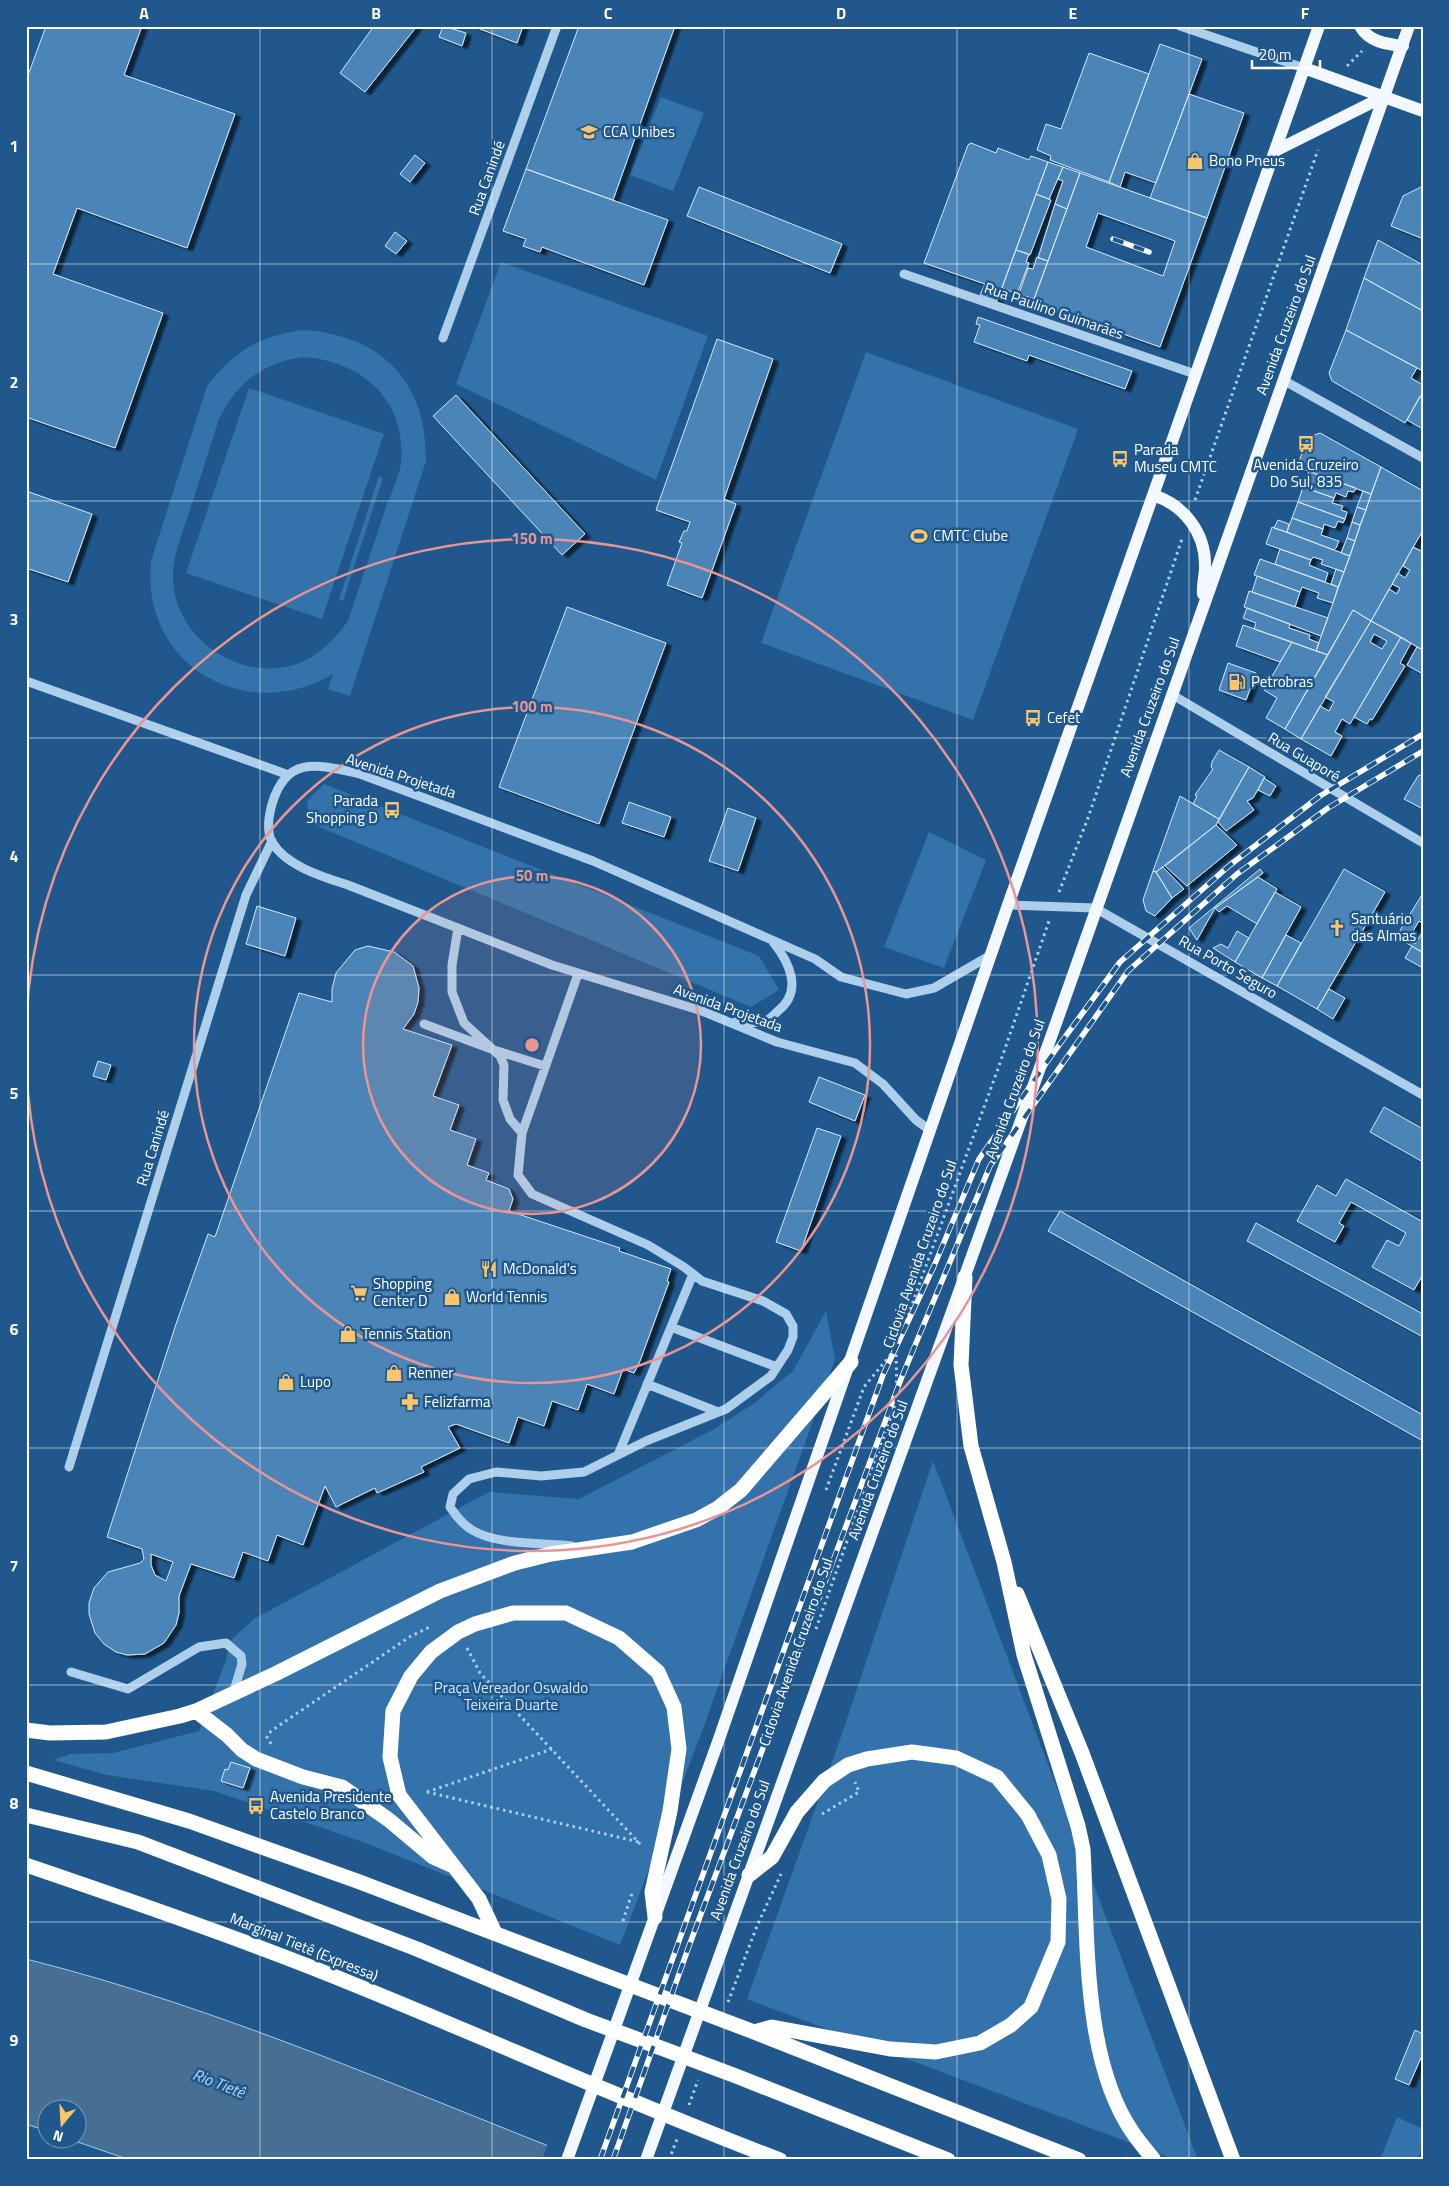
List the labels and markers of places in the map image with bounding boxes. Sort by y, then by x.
place label: CCA Unibes [603,120,675,143]
school or university icon: CCA Unibes [579,122,599,142]
place label: Bono Pneus [1209,149,1285,172]
shop icon: Bono Pneus [1185,151,1205,171]
bus stop icon: Avenida Cruzeiro Do Sul, 835 [1296,434,1316,454]
place label: Parada Museu CMTC [1134,438,1217,478]
bus stop icon: Parada Museu CMTC [1110,449,1130,469]
place label: Avenida Cruzeiro Do Sul, 835 [1253,453,1359,493]
place label: CMTC Clube [933,524,1008,547]
sports icon: CMTC Clube [909,526,929,546]
place label: Petrobras [1251,670,1313,693]
fuel station icon: Petrobras [1227,672,1247,692]
place label: Cefet [1047,706,1081,729]
bus stop icon: Cefet [1023,708,1043,728]
place label: Parada Shopping D [306,789,378,829]
bus stop icon: Parada Shopping D [382,800,402,820]
place label: Santuário das Almas [1351,907,1416,947]
church icon: Santuário das Almas [1327,918,1347,938]
centre of rings [523,1036,541,1054]
place label: McDonald's [503,1257,577,1280]
restaurant icon: McDonald's [479,1259,499,1279]
place label: Shopping Center D [373,1272,432,1312]
supermarket icon: Shopping Center D [349,1283,369,1303]
place label: World Tennis [466,1285,547,1308]
shop icon: World Tennis [442,1287,462,1307]
place label: Tennis Station [362,1322,451,1345]
shop icon: Tennis Station [338,1324,358,1344]
place label: Renner [408,1361,454,1384]
shop icon: Renner [384,1363,404,1383]
place label: Lupo [300,1370,331,1393]
shop icon: Lupo [276,1372,296,1392]
place label: Felizfarma [424,1390,491,1413]
pharmacy icon: Felizfarma [400,1392,420,1412]
place label: Avenida Presidente Castelo Branco [270,1785,392,1825]
bus stop icon: Avenida Presidente Castelo Branco [246,1796,266,1816]

